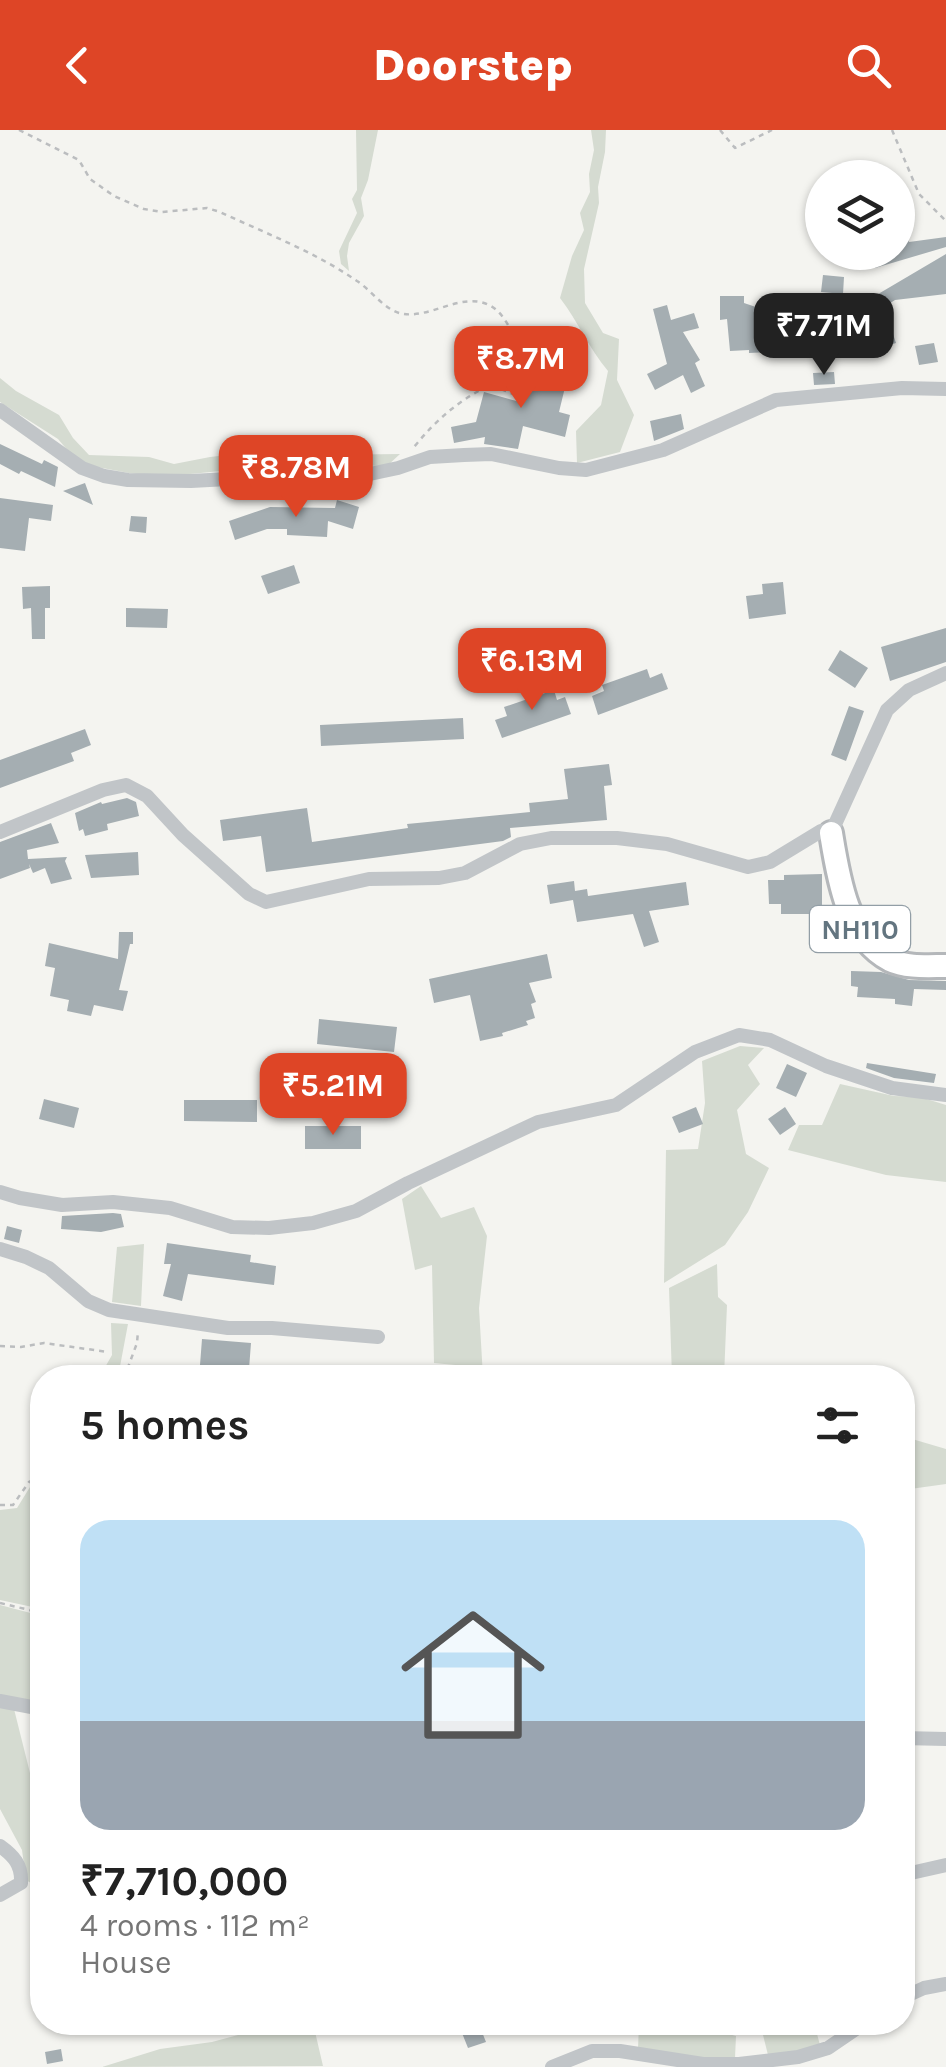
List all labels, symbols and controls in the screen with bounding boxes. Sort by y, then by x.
icon: back [50,38,105,93]
icon: search [841,38,896,93]
text: Doorstep [373,39,573,91]
map controls [805,160,915,270]
button: layers [805,160,915,270]
pin: ₹7.71M [743,293,905,378]
text: ₹7.71M [776,307,872,344]
pin: ₹8.7M [451,326,591,411]
text: ₹8.7M [476,340,566,377]
pin: ₹8.78M [215,435,377,520]
text: ₹8.78M [241,449,351,486]
pin: ₹6.13M [451,628,613,713]
text: ₹6.13M [480,642,584,679]
road number: NH110 [810,906,910,952]
pin: ₹5.21M [252,1053,414,1138]
text: ₹5.21M [282,1067,384,1104]
icon: filters [810,1398,865,1453]
text: 5 homes [80,1400,249,1450]
icon: home [383,1585,563,1765]
text: ₹7,710,000 [80,1856,288,1906]
text: 4 rooms · 112 m² [80,1907,310,1944]
text: House [80,1944,172,1981]

